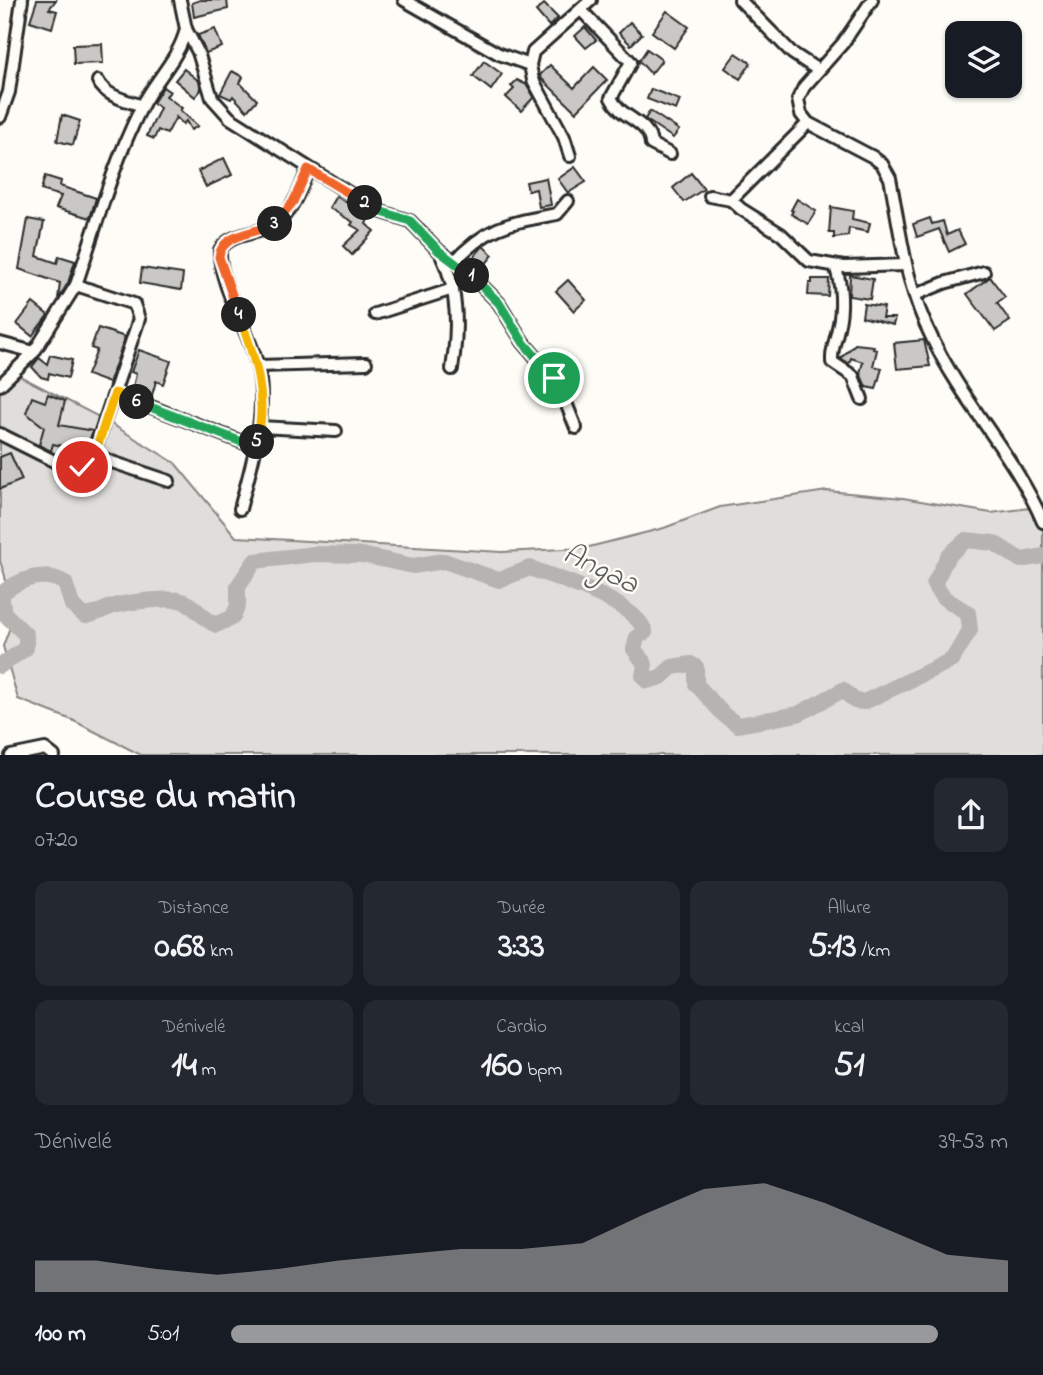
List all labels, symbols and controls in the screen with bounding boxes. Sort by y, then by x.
map controls [945,21,1022,98]
button: layers [945,21,1022,98]
pin: 2 [348,186,382,220]
text: 2 [360,189,369,216]
pin: 3 [258,206,292,242]
text: 3 [271,210,278,237]
pin: 1 [454,258,490,294]
text: 1 [468,262,475,289]
pin: 4 [222,298,256,332]
text: 4 [235,301,242,328]
pin [524,348,584,408]
icon: arrive [535,359,573,397]
pin: 6 [120,384,154,420]
text: 6 [132,388,141,415]
pin: 5 [240,424,274,460]
text: 5 [251,428,262,455]
pin [52,437,112,497]
icon: check [63,448,101,486]
water label: Angaa [555,533,646,607]
text: Course du matin [35,770,296,826]
button: share [934,778,1008,852]
text: 07:20 [35,824,78,857]
text: Distance [159,895,229,922]
text: Durée [498,895,545,922]
text: Allure [828,895,871,922]
text: 0.68 [155,922,205,973]
text: 3:33 [498,922,545,973]
text: 5:13 [808,922,857,973]
text: km [205,938,233,965]
text: /km [857,938,890,965]
text: Dénivelé [162,1014,226,1041]
text: Cardio [496,1014,547,1041]
text: kcal [834,1014,864,1041]
text: 14 [171,1041,197,1092]
text: 160 [481,1041,522,1092]
text: 51 [834,1041,865,1092]
text: m [197,1057,216,1084]
text: bpm [522,1057,562,1084]
text: Dénivelé [35,1126,112,1159]
text: 39–53 m [939,1126,1008,1159]
text: 100 m [35,1318,86,1351]
text: 5:01 [147,1318,179,1351]

